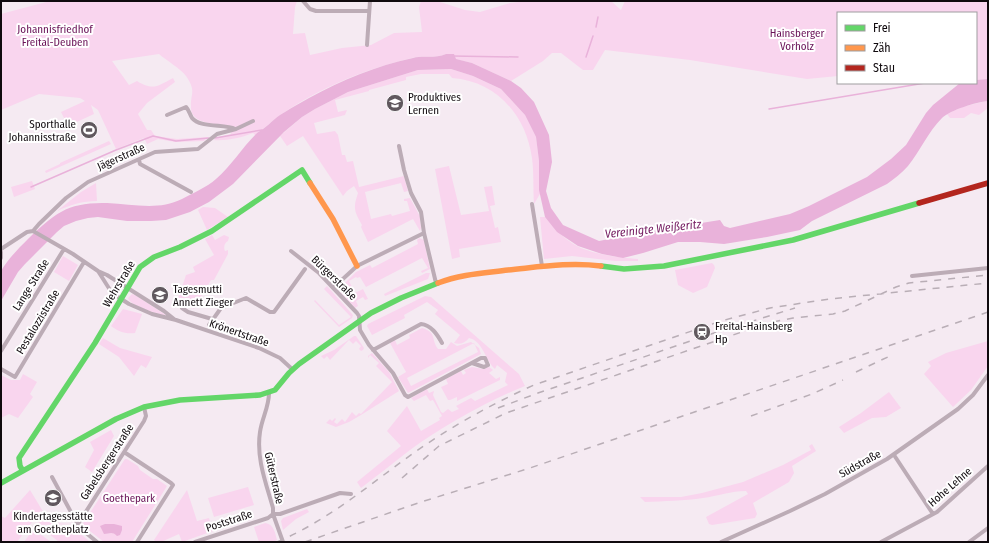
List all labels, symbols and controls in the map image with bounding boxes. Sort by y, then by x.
legend [837,12,977,84]
text: Frei [873,21,891,35]
park label: Johannisfriedhof Freital-Deuben [17,23,93,49]
park label: Hainsberger Vorholz [770,27,824,53]
text: Zäh [873,41,891,55]
text: Stau [873,61,895,75]
place label: Produktives Lernen [408,91,461,117]
school or university icon: Produktives Lernen [385,93,405,113]
place label: Sporthalle Johannisstraße [9,118,76,144]
sports icon: Sporthalle Johannisstraße [79,120,99,140]
street label: Jägerstraße [95,141,147,173]
water label: Vereinigte Weißeritz [604,217,702,241]
street label: Bürgerstraße [309,253,359,303]
street label: Lange Straße [10,257,52,313]
street label: Wehrstraße [100,259,138,309]
place label: Tagesmutti Annett Zieger [173,283,233,309]
school or university icon: Tagesmutti Annett Zieger [150,285,170,305]
street label: Pestalozzistraße [14,287,62,357]
street label: Krönertstraße [207,317,271,349]
place label: Freital-Hainsberg Hp [715,320,793,346]
station icon: Freital-Hainsberg Hp [692,322,712,342]
street label: Gabelsbergerstraße [78,421,136,503]
street label: Südstraße [837,447,883,481]
street label: Güterstraße [262,451,286,505]
street label: Hohe Lehne [926,465,974,509]
school or university icon: Kindertagesstätte am Goetheplatz [43,488,63,508]
park label: Goethepark [103,492,156,505]
street label: Poststraße [204,507,254,535]
place label: Kindertagesstätte am Goetheplatz [13,510,93,536]

